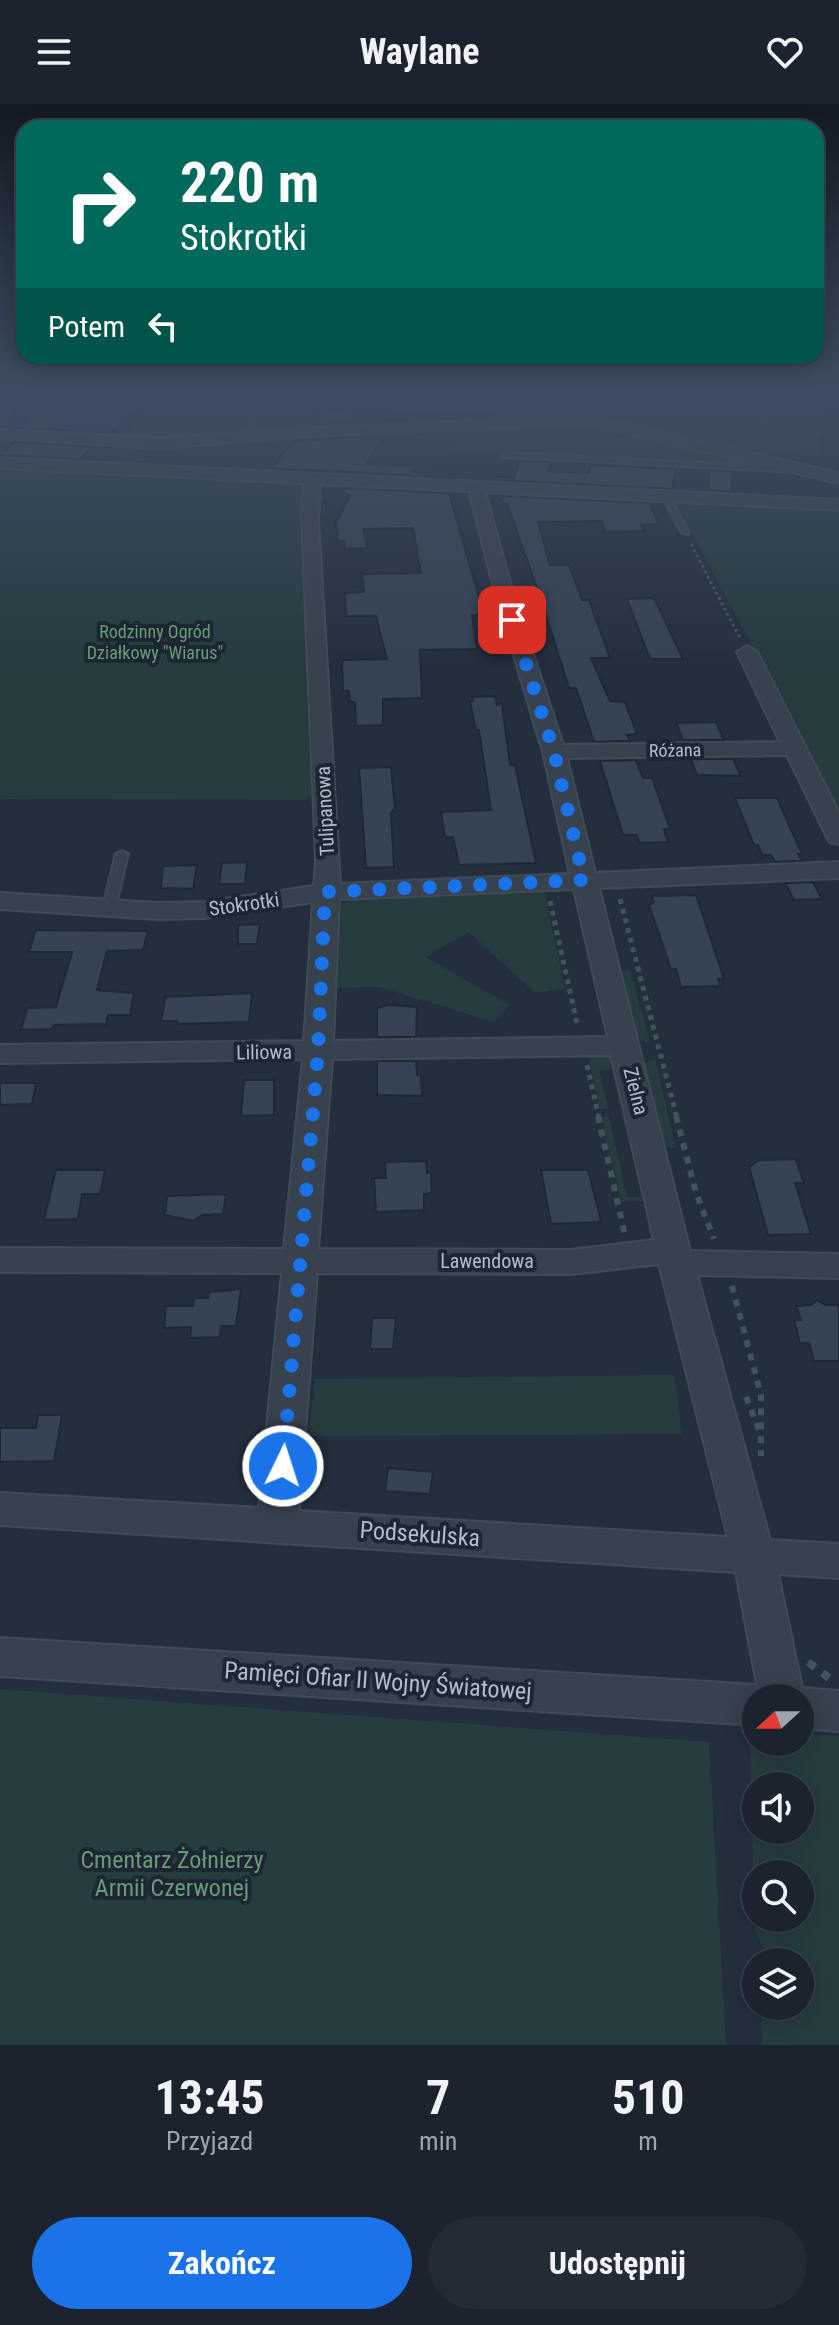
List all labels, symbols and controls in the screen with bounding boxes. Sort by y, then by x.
icon: menu [32,30,76,74]
icon: heart [763,30,807,74]
text: Waylane [359,31,480,73]
text: 220 m [180,150,319,216]
icon: right [48,152,152,256]
text: Stokrotki [180,217,307,259]
icon: left [141,304,185,348]
text: Potem [48,309,125,344]
pin [478,586,546,654]
icon: arrive [490,598,534,642]
park label: Rodzinny Ogród Działkowy "Wiarus" [87,621,223,663]
street label: Różana [649,739,701,761]
street label: Tulipanowa [311,765,339,857]
street label: Stokrotki [207,887,281,921]
street label: Liliowa [236,1040,292,1064]
street label: Zielna [619,1065,653,1117]
street label: Lawendowa [440,1249,534,1273]
position arrow [241,1424,325,1508]
street label: Podsekulska [359,1516,481,1552]
street label: Pamięci Ofiar II Wojny Światowej [223,1656,533,1706]
north arrow [742,1684,814,1756]
map controls [742,1684,814,2020]
button: sound [742,1772,814,1844]
park label: Cmentarz Żołnierzy Armii Czerwonej [80,1846,264,1902]
button: search [742,1860,814,1932]
button: layers [742,1948,814,2020]
text: 13:45 [154,2069,265,2126]
text: 7 [426,2069,450,2126]
text: 510 [612,2069,684,2126]
text: Przyjazd [166,2126,253,2156]
text: min [419,2126,457,2156]
text: m [638,2126,658,2156]
button: Zakończ [32,2217,412,2309]
button: Udostępnij [428,2217,807,2309]

